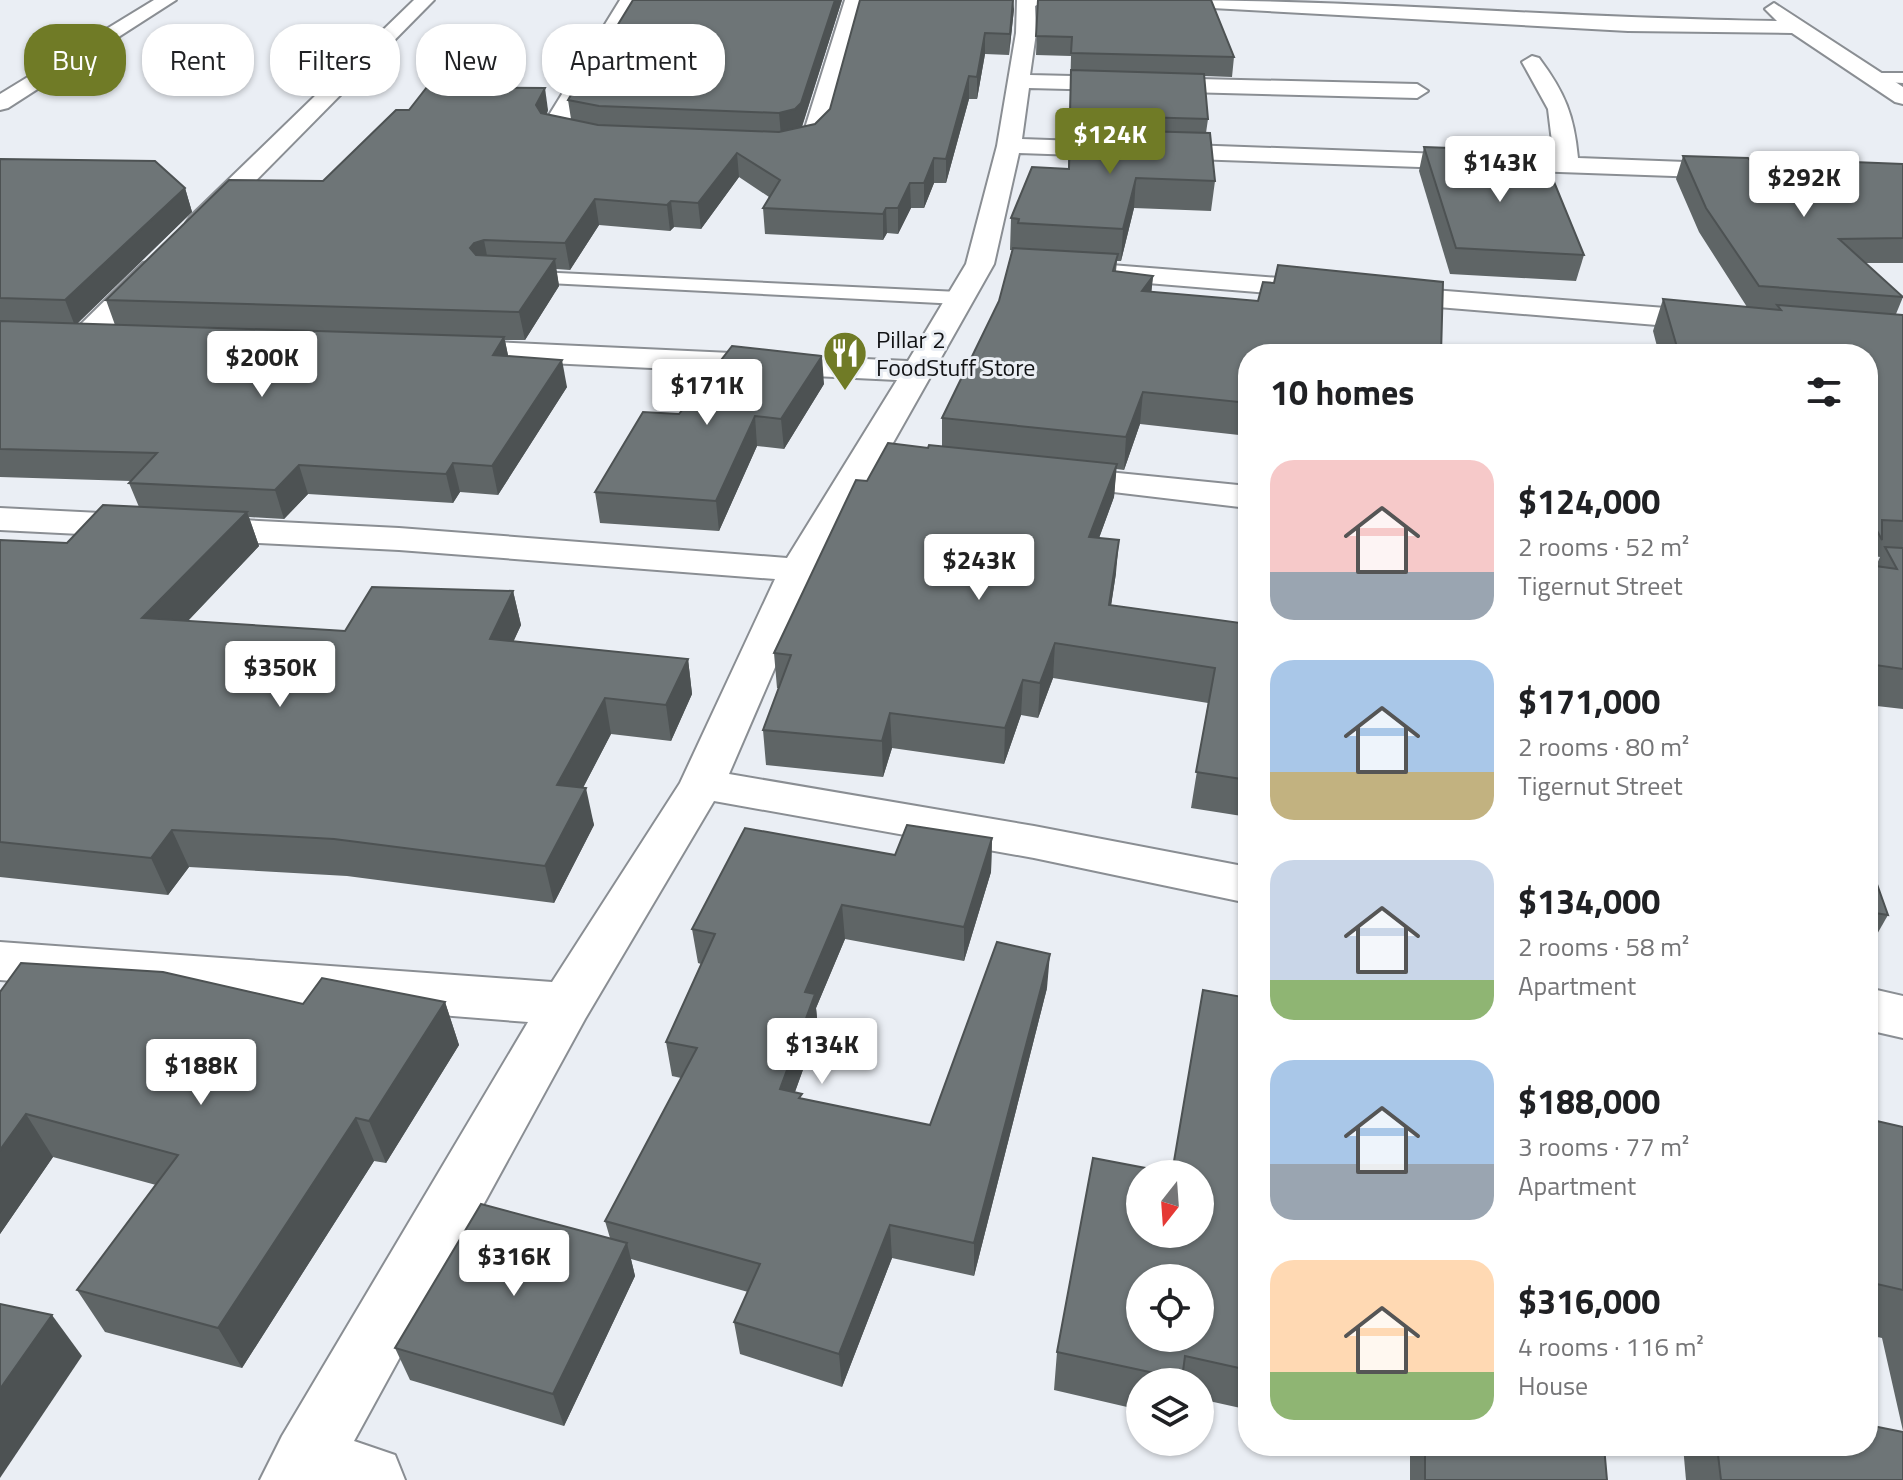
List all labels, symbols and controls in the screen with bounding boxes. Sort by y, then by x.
chip: Buy [24,24,126,96]
chip: Rent [142,24,254,96]
chip: Filters [270,24,400,96]
chip: New [416,24,526,96]
chip: Apartment [542,24,725,96]
pin: $124K [1054,108,1166,176]
text: $124K [1073,114,1147,153]
pin: $143K [1444,136,1556,204]
text: $143K [1463,142,1537,181]
pin: $292K [1748,151,1860,219]
text: $292K [1767,157,1841,196]
place label: Pillar 2 FoodStuff Store [876,321,1035,385]
restaurant icon: Pillar 2 FoodStuff Store [821,329,869,392]
pin: $200K [206,331,318,399]
text: $200K [225,337,299,376]
pin: $171K [651,359,763,427]
text: $171K [670,365,744,404]
text: 10 homes [1270,366,1414,418]
icon: filters [1802,370,1846,414]
text: $124,000 [1518,475,1660,527]
icon: home [1334,492,1430,588]
text: 2 rooms · 52 m² [1518,527,1689,566]
pin: $243K [923,534,1035,602]
text: $243K [942,540,1016,579]
text: Tigernut Street [1518,566,1683,605]
pin: $350K [224,641,336,709]
text: $350K [243,647,317,686]
text: $171,000 [1518,675,1660,727]
icon: home [1334,692,1430,788]
text: 2 rooms · 80 m² [1518,727,1689,766]
text: Tigernut Street [1518,766,1683,805]
text: $134,000 [1518,875,1660,927]
icon: home [1334,892,1430,988]
text: 2 rooms · 58 m² [1518,927,1689,966]
text: Apartment [1518,966,1636,1005]
pin: $134K [766,1018,878,1086]
text: $134K [785,1024,859,1063]
pin: $188K [145,1039,257,1107]
text: $188K [164,1045,238,1084]
text: $188,000 [1518,1075,1660,1127]
icon: home [1334,1092,1430,1188]
text: 3 rooms · 77 m² [1518,1127,1689,1166]
north arrow [1126,1160,1214,1248]
map controls [1126,1160,1214,1456]
text: Apartment [1518,1166,1636,1205]
pin: $316K [458,1230,570,1298]
text: $316K [477,1236,551,1275]
button: locate [1126,1264,1214,1352]
text: $316,000 [1518,1275,1660,1327]
icon: home [1334,1292,1430,1388]
text: 4 rooms · 116 m² [1518,1327,1704,1366]
text: House [1518,1366,1588,1405]
button: layers [1126,1368,1214,1456]

